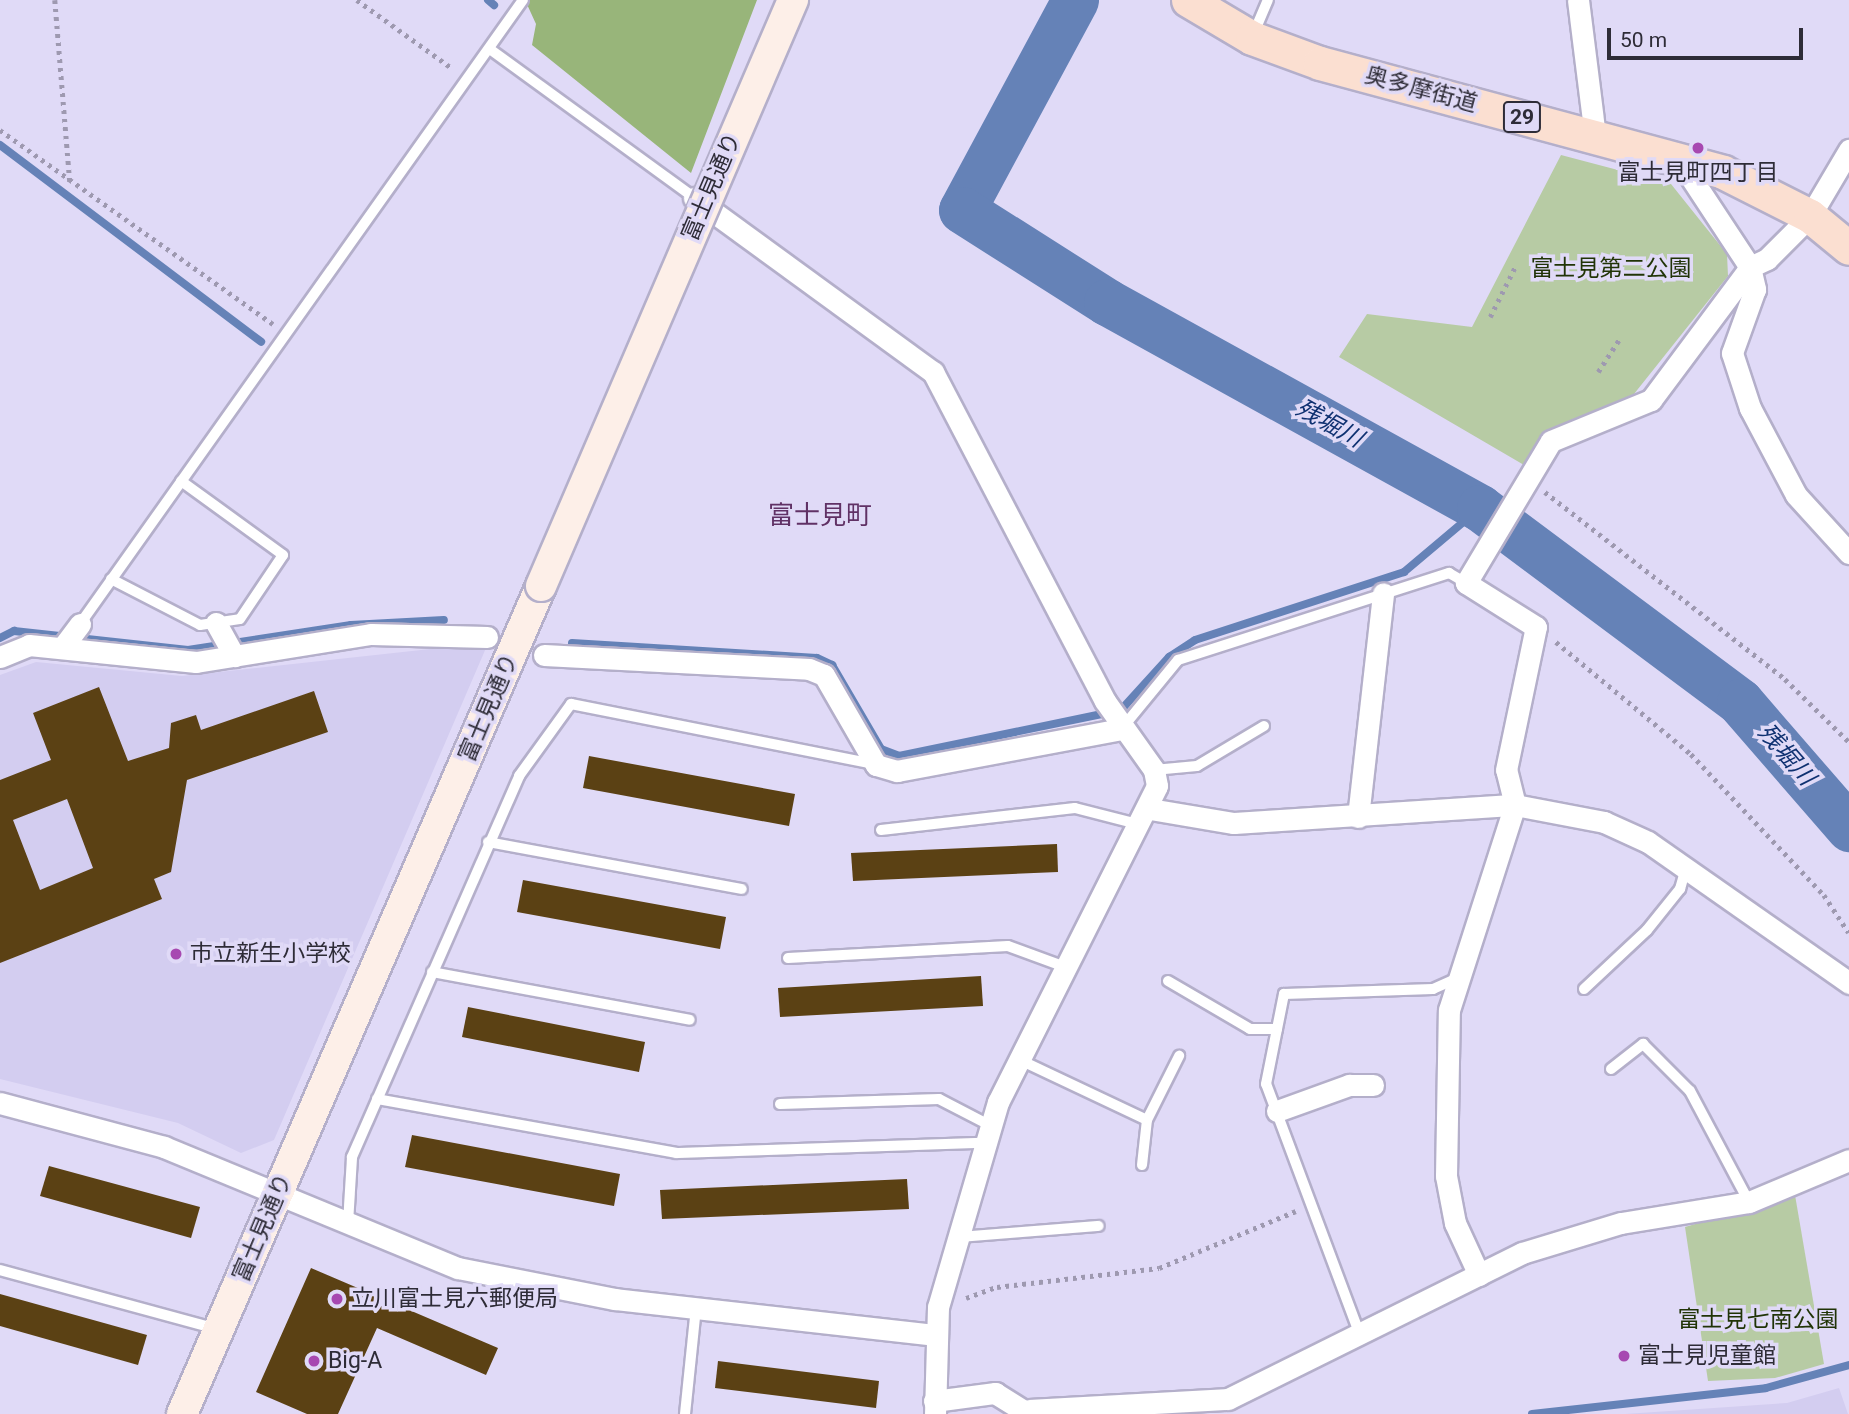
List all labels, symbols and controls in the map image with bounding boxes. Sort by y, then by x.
scale bar [1611,14,1807,58]
text: 50 m [1620,28,1667,52]
street label: 奥多摩街道 [1362,62,1480,118]
road number: 29 [1503,100,1541,134]
street label: 富士見通り [677,129,747,245]
marker: 富士見町四丁目 [1690,140,1706,156]
place label: 富士見町四丁目 [1618,159,1778,187]
park label: 富士見第二公園 [1531,255,1691,283]
water label: 残堀川 [1291,394,1367,454]
district label: 富士見町 [768,500,872,532]
street label: 富士見通り [454,650,524,766]
water label: 残堀川 [1752,718,1820,792]
place label: 市立新生小学校 [190,940,351,968]
marker: 市立新生小学校 [168,946,184,962]
street label: 富士見通り [228,1170,298,1286]
place label: 立川富士見六郵便局 [351,1285,558,1313]
marker: 立川富士見六郵便局 [329,1291,345,1307]
park label: 富士見七南公園 [1678,1306,1838,1334]
place label: 富士見児童館 [1638,1342,1776,1370]
place label: Big-A [328,1347,382,1375]
marker: 富士見児童館 [1616,1348,1632,1364]
marker: Big-A [306,1353,322,1369]

